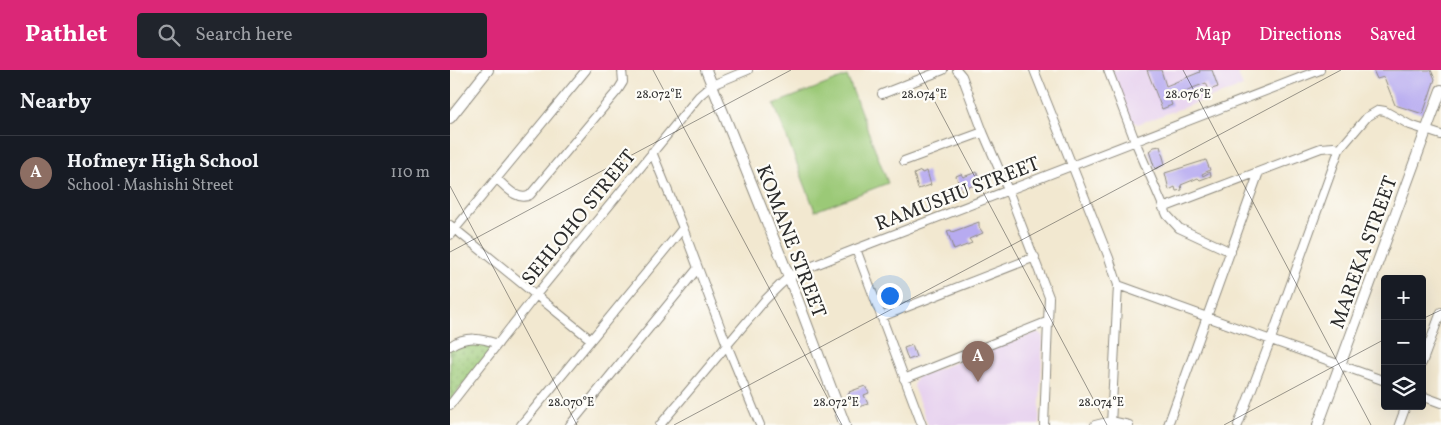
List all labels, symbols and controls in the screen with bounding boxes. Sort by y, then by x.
search box [137,13,487,58]
text: Pathlet [25,18,107,52]
icon: search [155,21,183,49]
text: Search here [195,22,293,48]
text: Map [1195,23,1231,48]
text: Directions [1259,23,1342,48]
text: Saved [1370,23,1416,48]
text: 28.072°E [636,87,682,103]
text: 28.074°E [901,87,947,103]
text: 28.076°E [1165,87,1211,103]
text: Nearby [20,88,91,117]
street label: SEHLOHO STREET [516,144,644,292]
text: Hofmeyr High School [67,149,259,175]
street label: RAMUSHU STREET [872,151,1044,239]
street label: KOMANE STREET [748,161,832,322]
text: A [30,162,42,184]
text: 110 m [391,162,430,184]
street label: MAREKA STREET [1324,172,1406,333]
text: School · Mashishi Street [67,175,234,197]
map controls [1381,275,1426,410]
button: + [1381,275,1426,320]
your location [877,283,903,309]
button: − [1381,320,1426,365]
pin: A [962,341,994,382]
button: layers [1381,365,1426,410]
text: 28.070°E [548,395,594,411]
text: 28.072°E [813,395,859,411]
text: 28.074°E [1078,395,1124,411]

